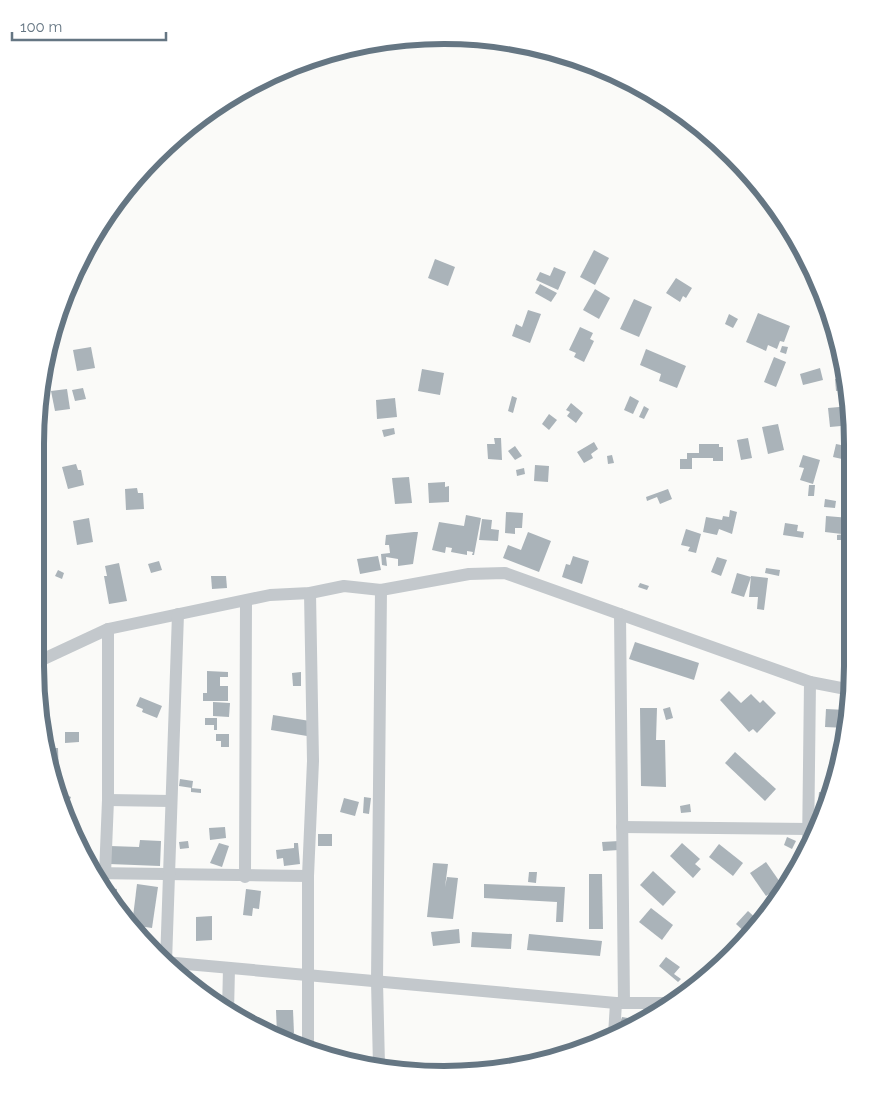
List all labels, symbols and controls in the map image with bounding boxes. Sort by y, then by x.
scale bar [12,10,166,42]
text: 100 m [20,18,62,36]

